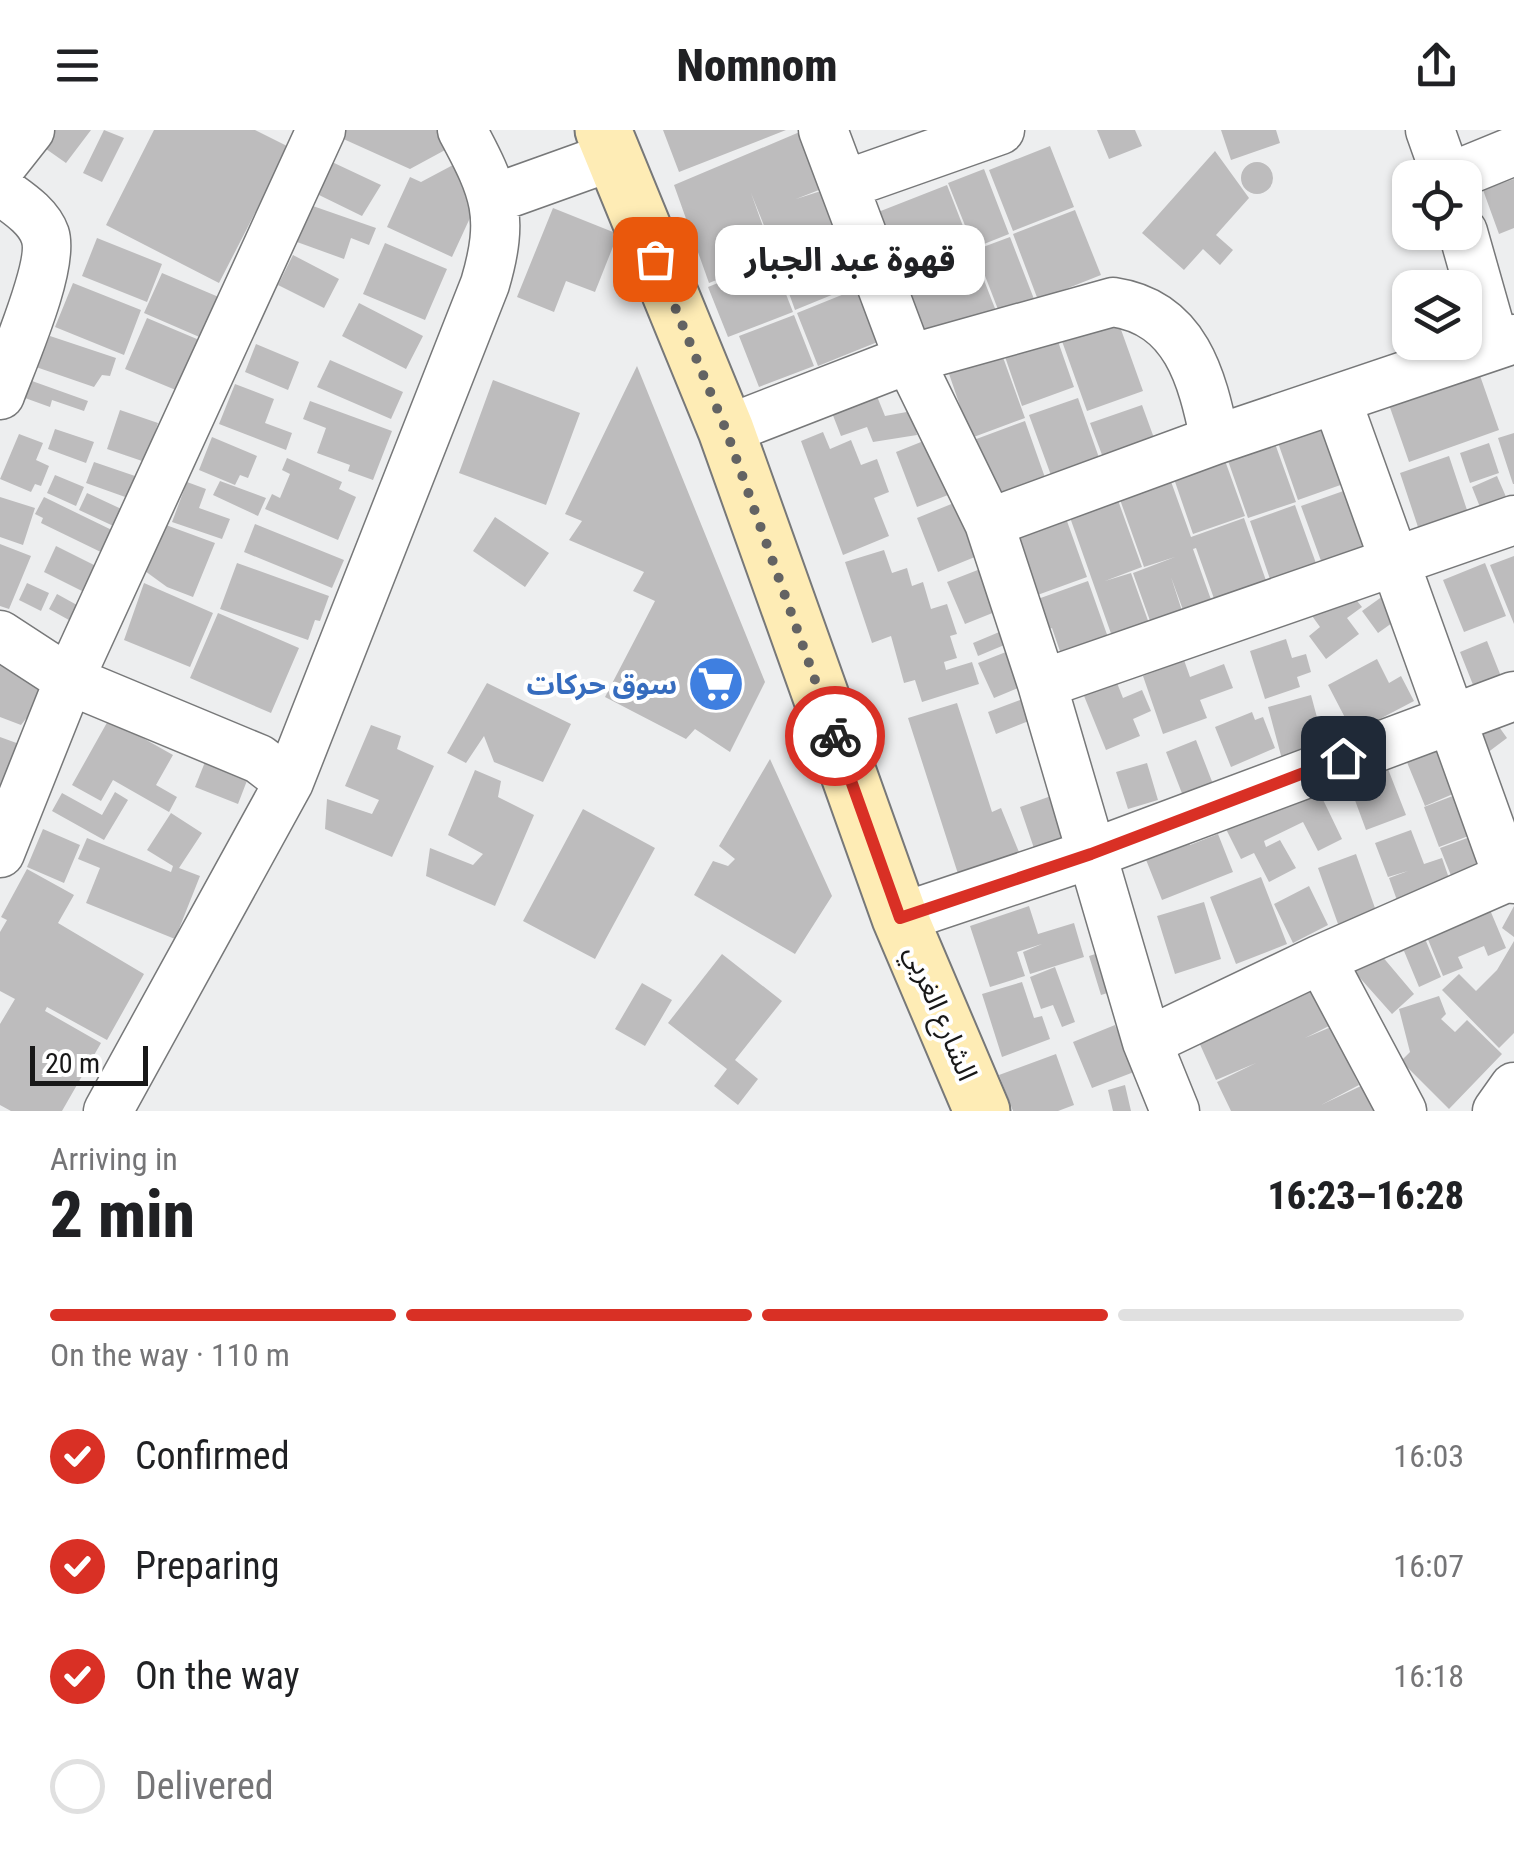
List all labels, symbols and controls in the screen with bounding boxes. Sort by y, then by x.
icon: menu [50,38,105,93]
icon: share [1409,38,1464,93]
text: Nomnom [677,39,837,92]
map controls [1392,160,1482,360]
button: locate [1392,160,1482,250]
pin [613,217,698,302]
callout: قهوة عبد الجبار [715,224,985,294]
icon: bag [628,232,683,287]
text: قهوة عبد الجبار [744,241,956,279]
button: layers [1392,270,1482,360]
supermarket icon: سوق حركات [686,654,746,714]
place label: سوق حركات [527,668,677,701]
courier [785,686,885,786]
icon: bike [808,709,863,764]
pin [1301,716,1386,801]
icon: home [1316,731,1371,786]
street label: الشارع الغربي [894,940,984,1087]
scale bar [30,1041,148,1086]
text: 20 m [45,1047,100,1080]
text: Arriving in [50,1140,178,1178]
text: 16:23–16:28 [1267,1174,1464,1218]
text: 2 min [50,1177,195,1253]
text: On the way · 110 m [50,1336,290,1374]
icon: check [50,1429,105,1484]
text: Confirmed [135,1434,290,1478]
text: 16:03 [1393,1437,1464,1475]
icon: check [50,1539,105,1594]
text: Preparing [135,1544,280,1588]
text: 16:07 [1393,1547,1464,1585]
icon: check [50,1649,105,1704]
text: On the way [135,1654,300,1698]
text: 16:18 [1393,1657,1464,1695]
text: Delivered [135,1764,274,1808]

